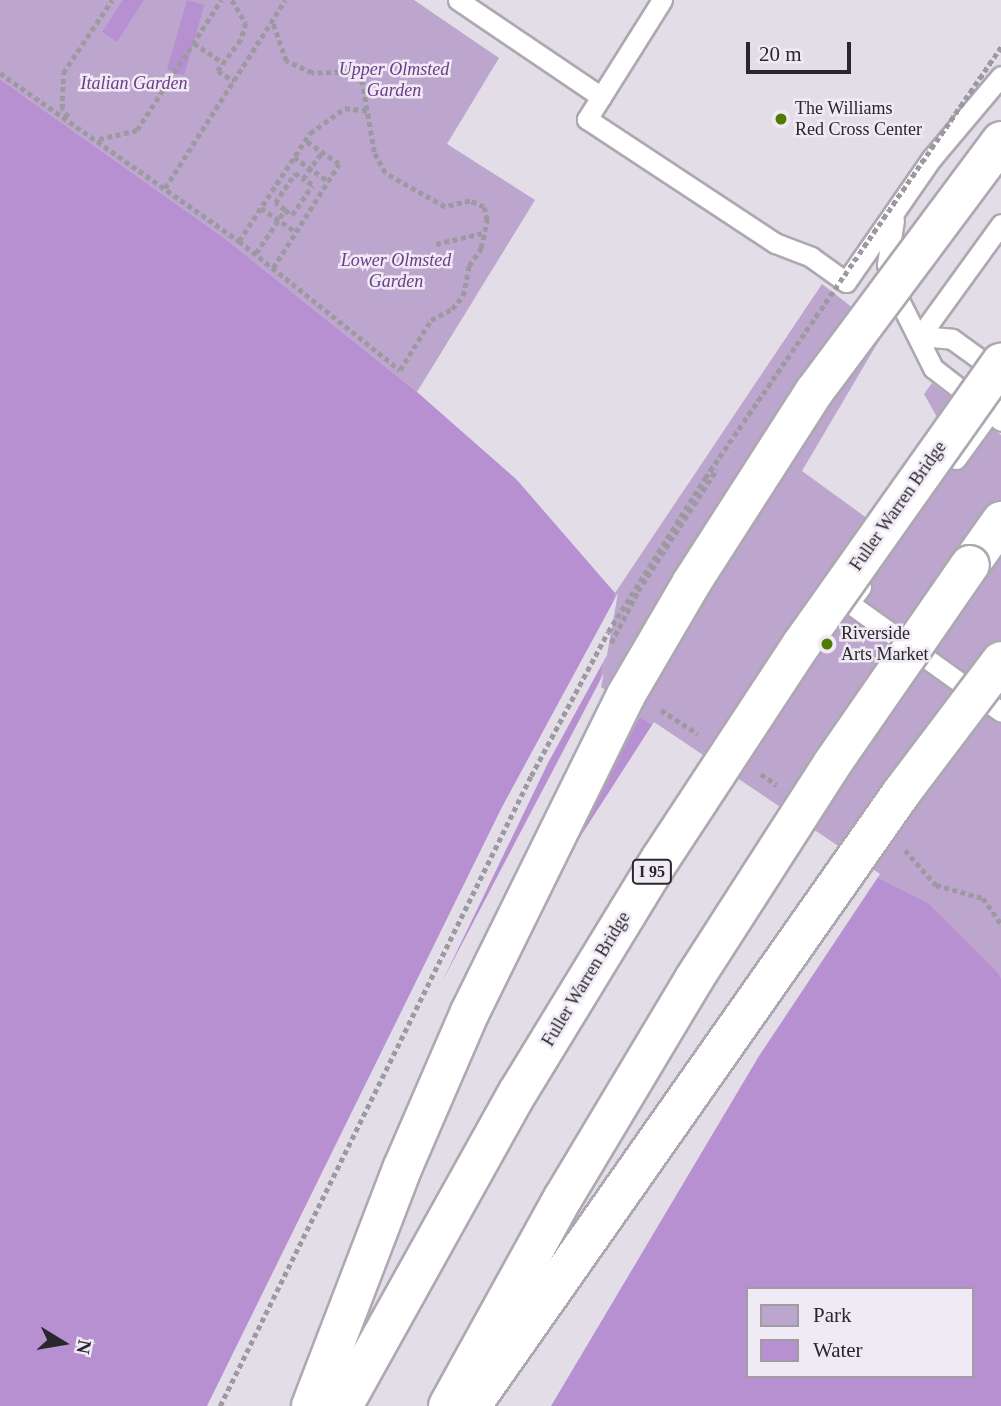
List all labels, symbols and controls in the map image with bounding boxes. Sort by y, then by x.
scale bar [749,28,854,72]
text: 20 m [759,42,802,66]
park label: Upper Olmsted Garden [339,59,449,102]
park label: Italian Garden [81,72,187,94]
place label: The Williams Red Cross Center [795,98,922,140]
marker: The Williams Red Cross Center [773,111,789,127]
park label: Lower Olmsted Garden [341,250,451,292]
street label: Fuller Warren Bridge [845,437,951,575]
place label: Riverside Arts Market [841,623,928,666]
marker: Riverside Arts Market [819,636,835,652]
road number: I 95 [631,860,673,884]
street label: Fuller Warren Bridge [537,908,635,1050]
legend [746,1287,973,1378]
text: Park [813,1303,852,1327]
north arrow [28,1308,98,1378]
text: N [72,1338,96,1356]
text: Water [813,1338,863,1362]

